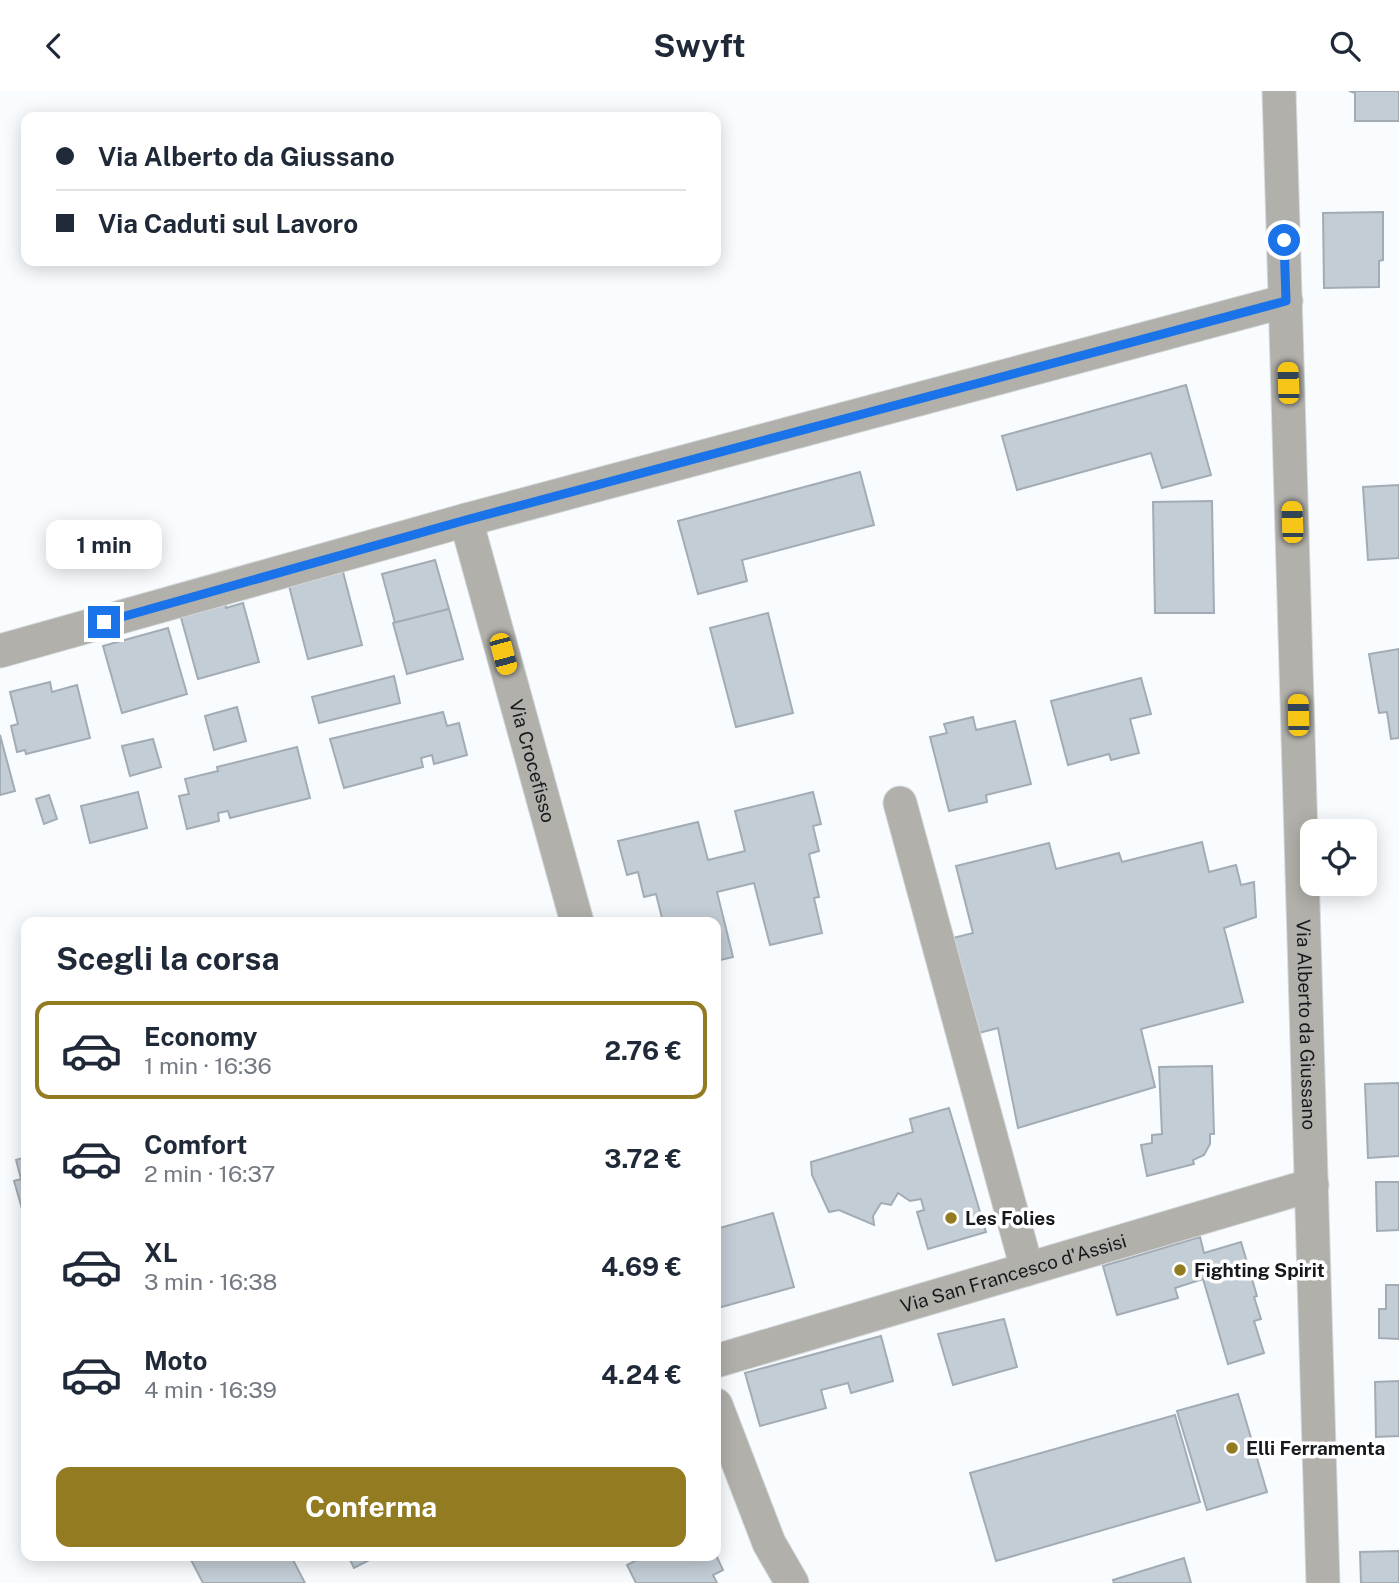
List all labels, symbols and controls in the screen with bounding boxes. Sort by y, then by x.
icon: back [35,27,73,65]
text: Swyft [653,27,746,64]
icon: search [1326,27,1364,65]
text: Via Alberto da Giussano [98,141,395,172]
text: Via Caduti sul Lavoro [98,208,358,239]
route start [1268,224,1300,256]
car [1277,362,1300,404]
car [1281,501,1304,543]
callout: 1 min [46,521,162,569]
text: 1 min [76,531,132,558]
route end [88,606,120,638]
car [488,631,519,677]
car [1288,694,1309,736]
street label: Via Crocefisso [505,697,560,825]
map controls [1300,819,1377,896]
button: locate [1300,819,1377,896]
street label: Via Alberto da Giussano [1292,919,1321,1130]
text: Scegli la corsa [56,940,280,977]
icon: car [60,1019,123,1082]
text: Economy [144,1021,257,1052]
text: 2.76 € [605,1035,682,1066]
text: 1 min · 16:36 [144,1052,272,1079]
icon: car [60,1127,123,1190]
text: Comfort [144,1129,247,1160]
text: 3.72 € [604,1143,682,1174]
text: 2 min · 16:37 [144,1160,275,1187]
place label: Les Folies [965,1207,1055,1229]
marker: Les Folies [943,1210,959,1226]
street label: Via San Francesco d'Assisi [898,1229,1129,1317]
icon: car [60,1235,123,1298]
text: XL [144,1237,178,1268]
text: 4.69 € [601,1251,682,1282]
place label: Fighting Spirit [1194,1259,1325,1281]
marker: Fighting Spirit [1172,1262,1188,1278]
text: 3 min · 16:38 [144,1268,278,1295]
icon: car [60,1343,123,1406]
text: Moto [144,1345,207,1376]
text: 4.24 € [601,1359,682,1390]
text: 4 min · 16:39 [144,1376,277,1403]
place label: Elli Ferramenta [1246,1437,1385,1459]
marker: Elli Ferramenta [1224,1440,1240,1456]
button: Conferma [56,1467,686,1547]

